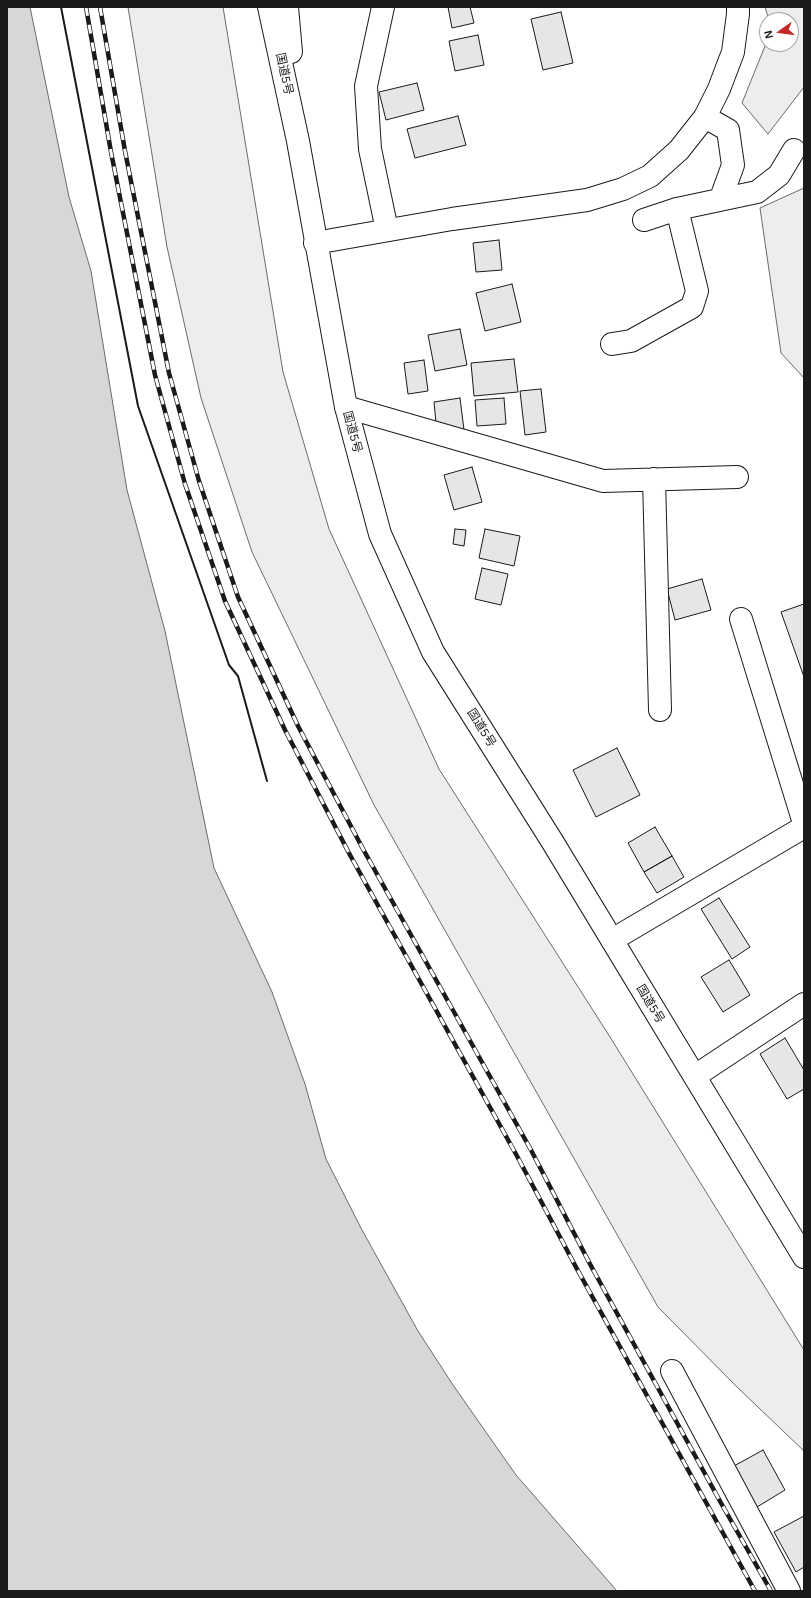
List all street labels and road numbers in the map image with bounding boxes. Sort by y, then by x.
street label: 国道5号 [273,52,295,96]
street label: 国道5号 [340,410,364,454]
street label: 国道5号 [464,706,498,750]
street label: 国道5号 [633,982,667,1026]

